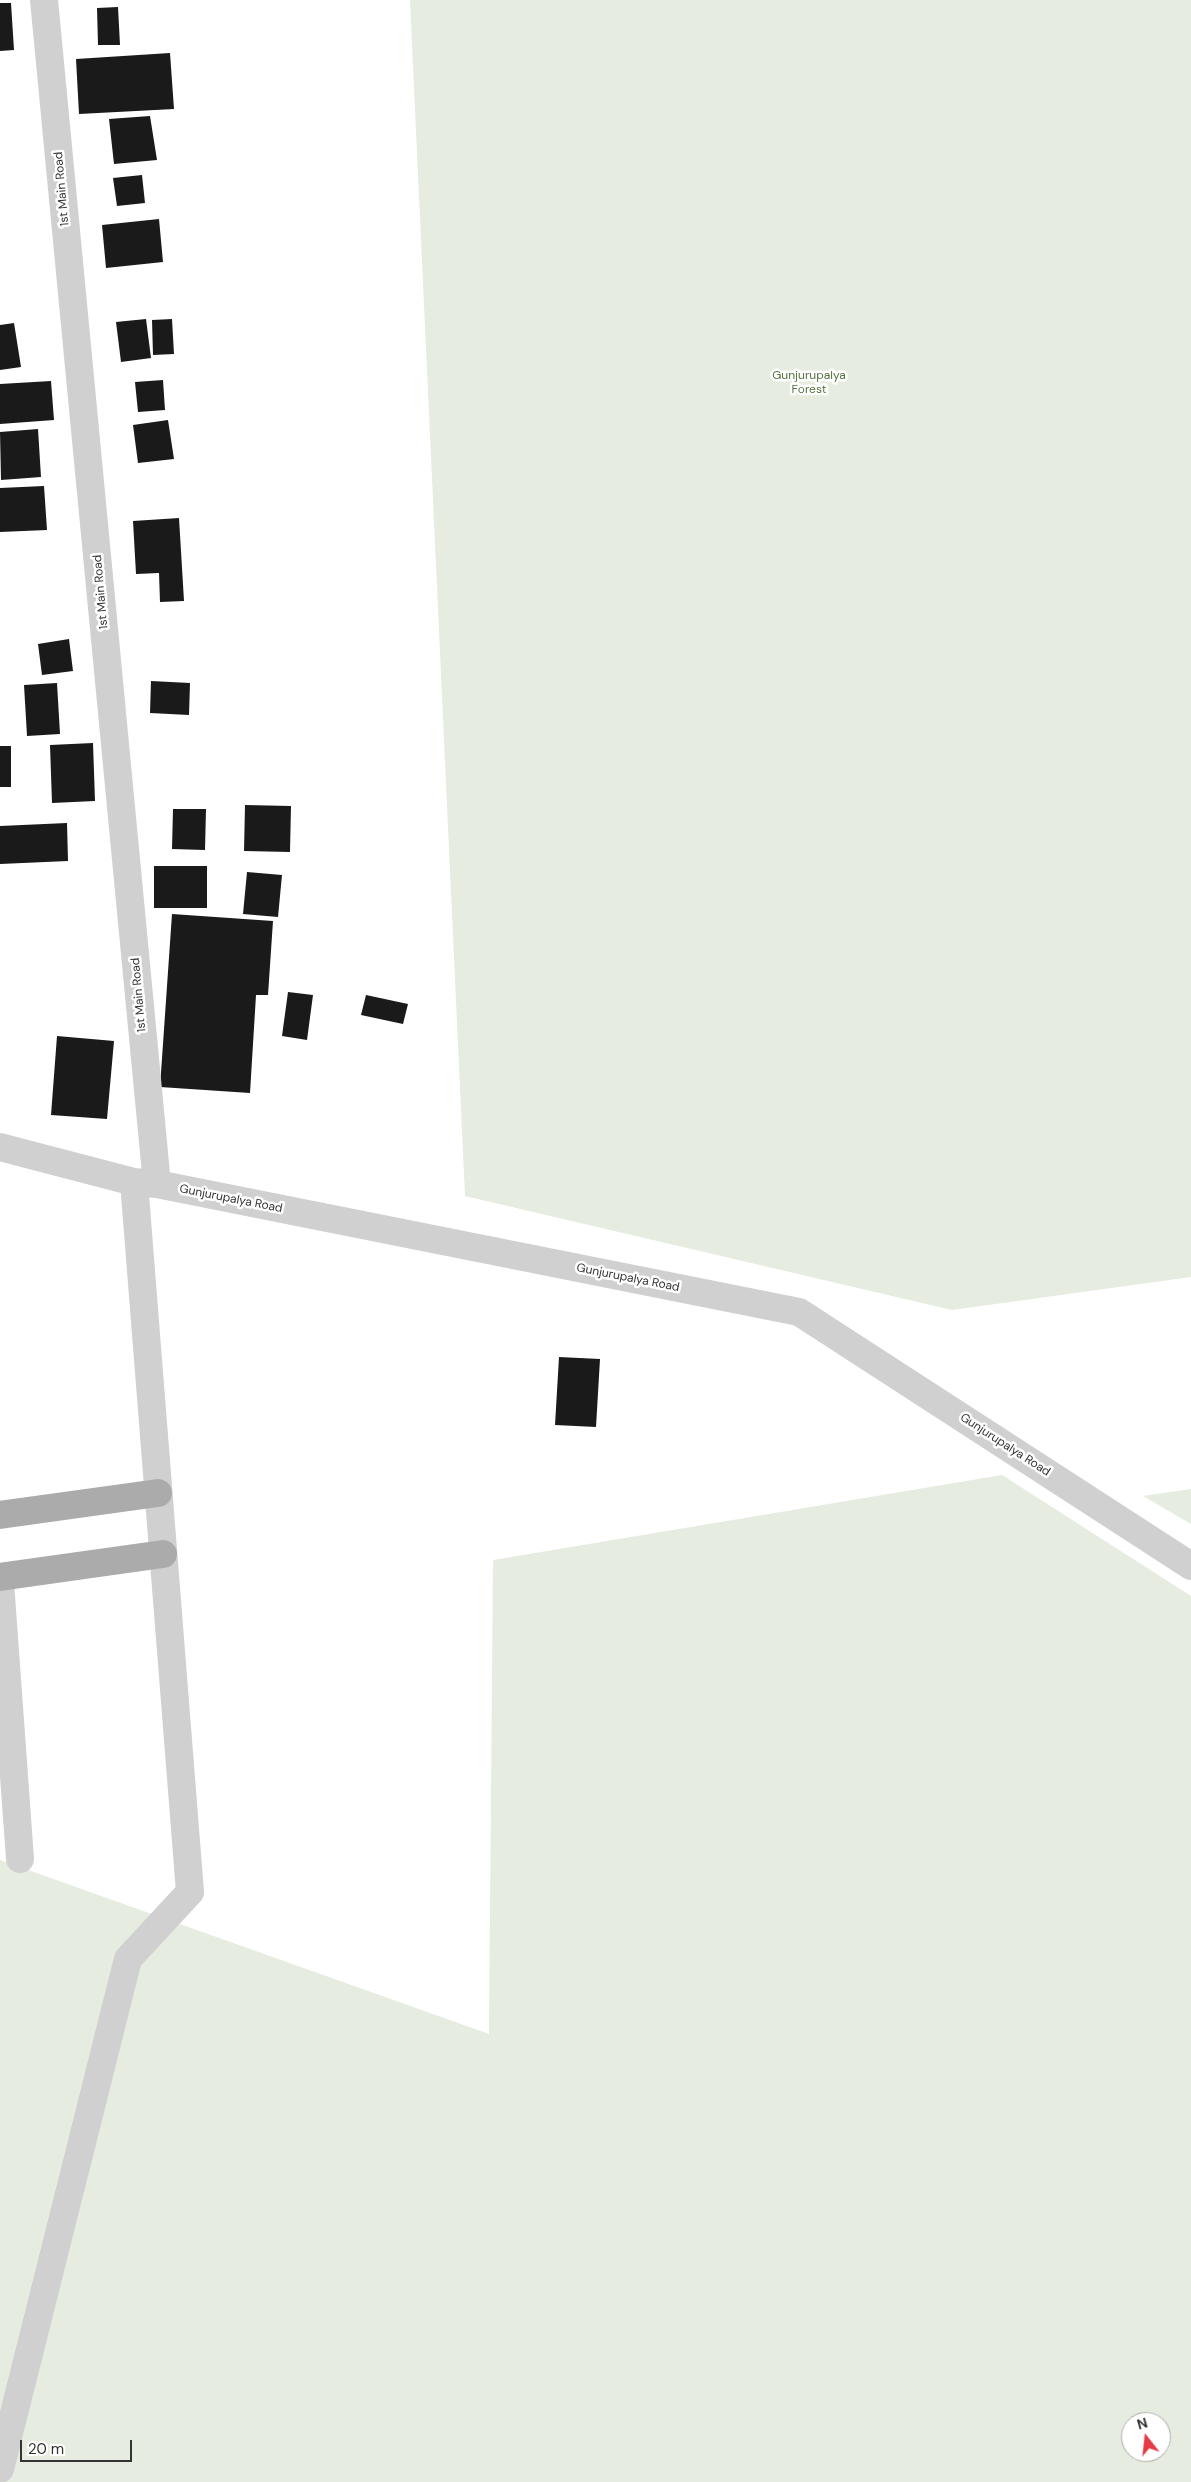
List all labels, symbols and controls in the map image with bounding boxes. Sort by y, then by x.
street label: 1st Main Road [52,151,72,227]
park label: Gunjurupalya Forest [772,369,846,397]
street label: 1st Main Road [91,554,111,630]
street label: 1st Main Road [129,957,149,1033]
street label: Gunjurupalya Road [178,1182,284,1216]
street label: Gunjurupalya Road [575,1261,681,1295]
street label: Gunjurupalya Road [957,1410,1053,1480]
north arrow [1121,2412,1171,2462]
text: N [1135,2413,1150,2434]
scale bar [22,2430,135,2462]
text: 20 m [28,2439,64,2459]

